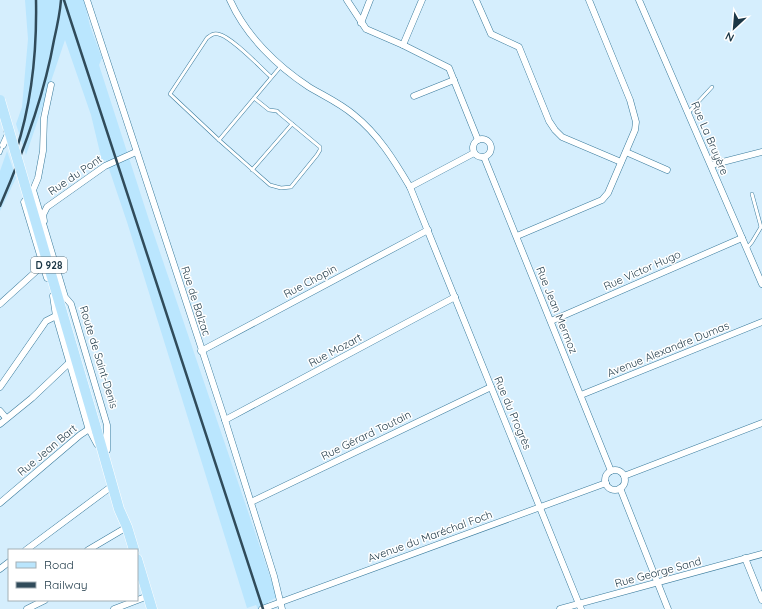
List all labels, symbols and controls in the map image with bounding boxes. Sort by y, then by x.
north arrow [714,8,754,48]
text: N [723,29,736,45]
street label: Rue La Bruyère [688,99,732,177]
street label: Rue du Pont [45,152,105,198]
street label: Rue Victor Hugo [601,247,683,293]
road number: D 928 [31,257,67,273]
street label: Rue Chopin [281,261,339,301]
street label: Rue de Balzac [178,264,214,338]
street label: Rue Jean Mermoz [533,264,581,356]
street label: Route de Saint-Denis [77,304,121,410]
street label: Avenue Alexandre Dumas [605,318,731,380]
street label: Rue Mozart [306,330,364,370]
street label: Rue du Progrès [491,374,535,452]
street label: Rue Gérard Toutain [319,407,413,463]
street label: Rue Jean Bart [14,421,80,479]
street label: Avenue du Maréchal Foch [366,507,494,565]
legend [8,549,138,601]
street label: Rue George Sand [613,554,703,590]
text: Road [44,557,74,572]
text: Railway [44,577,88,592]

